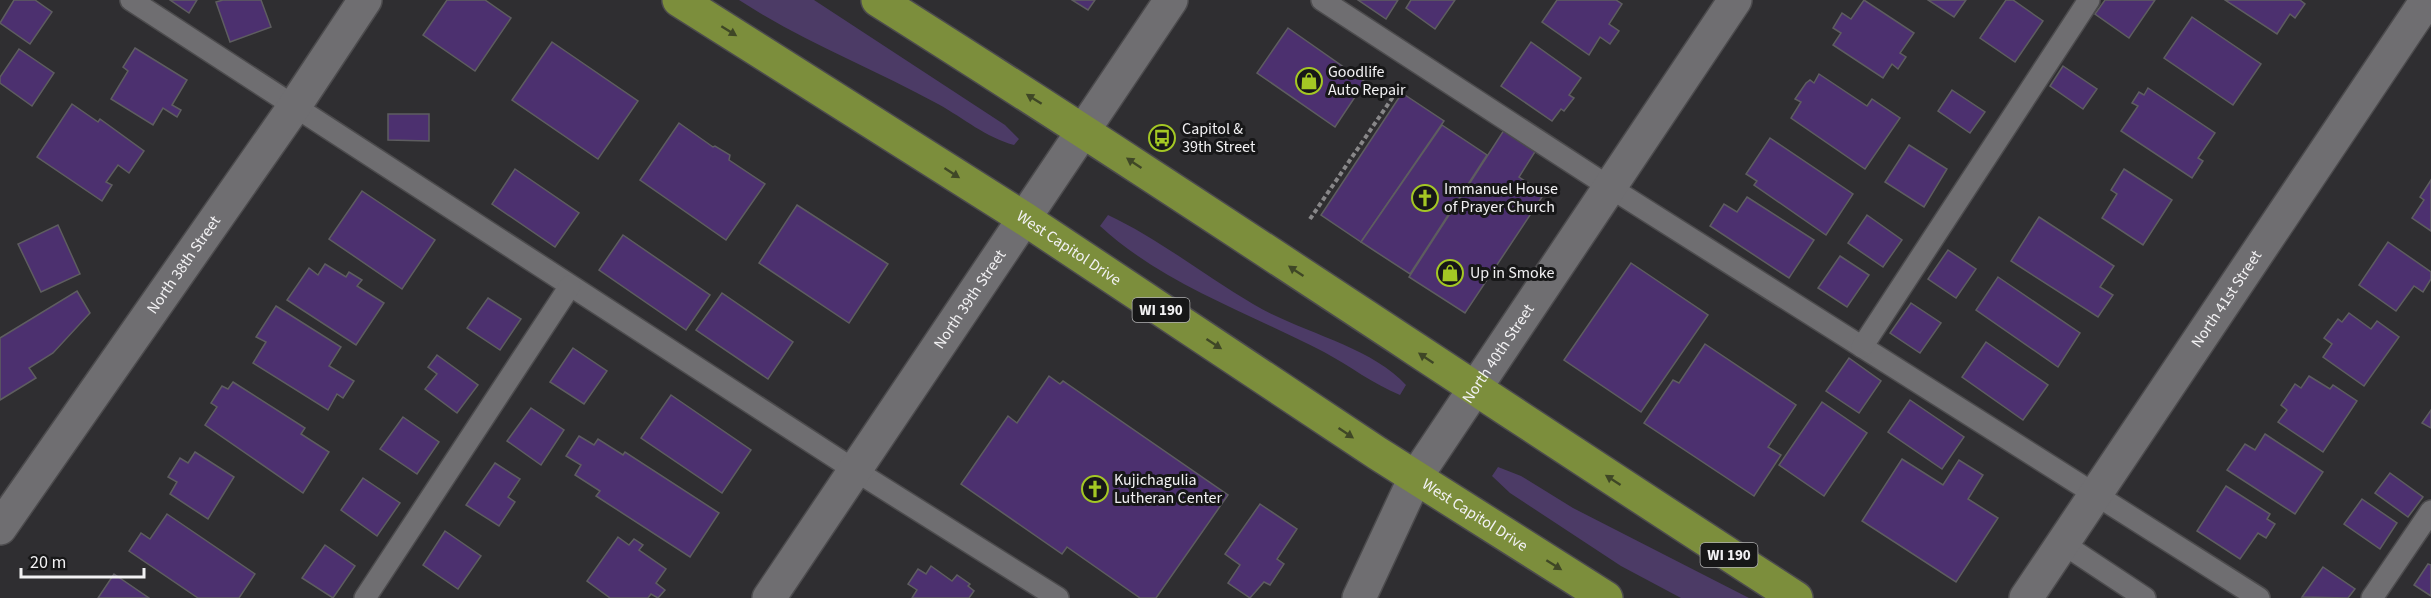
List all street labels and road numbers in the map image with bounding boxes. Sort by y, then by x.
street label: West Capitol Drive [1012,205,1125,291]
street label: North 38th Street [142,211,226,318]
street label: North 39th Street [929,245,1011,353]
street label: North 41st Street [2186,245,2267,352]
road number: WI 190 [1132,298,1190,322]
street label: North 40th Street [1457,299,1540,408]
street label: West Capitol Drive [1418,473,1532,557]
road number: WI 190 [1700,543,1758,567]

